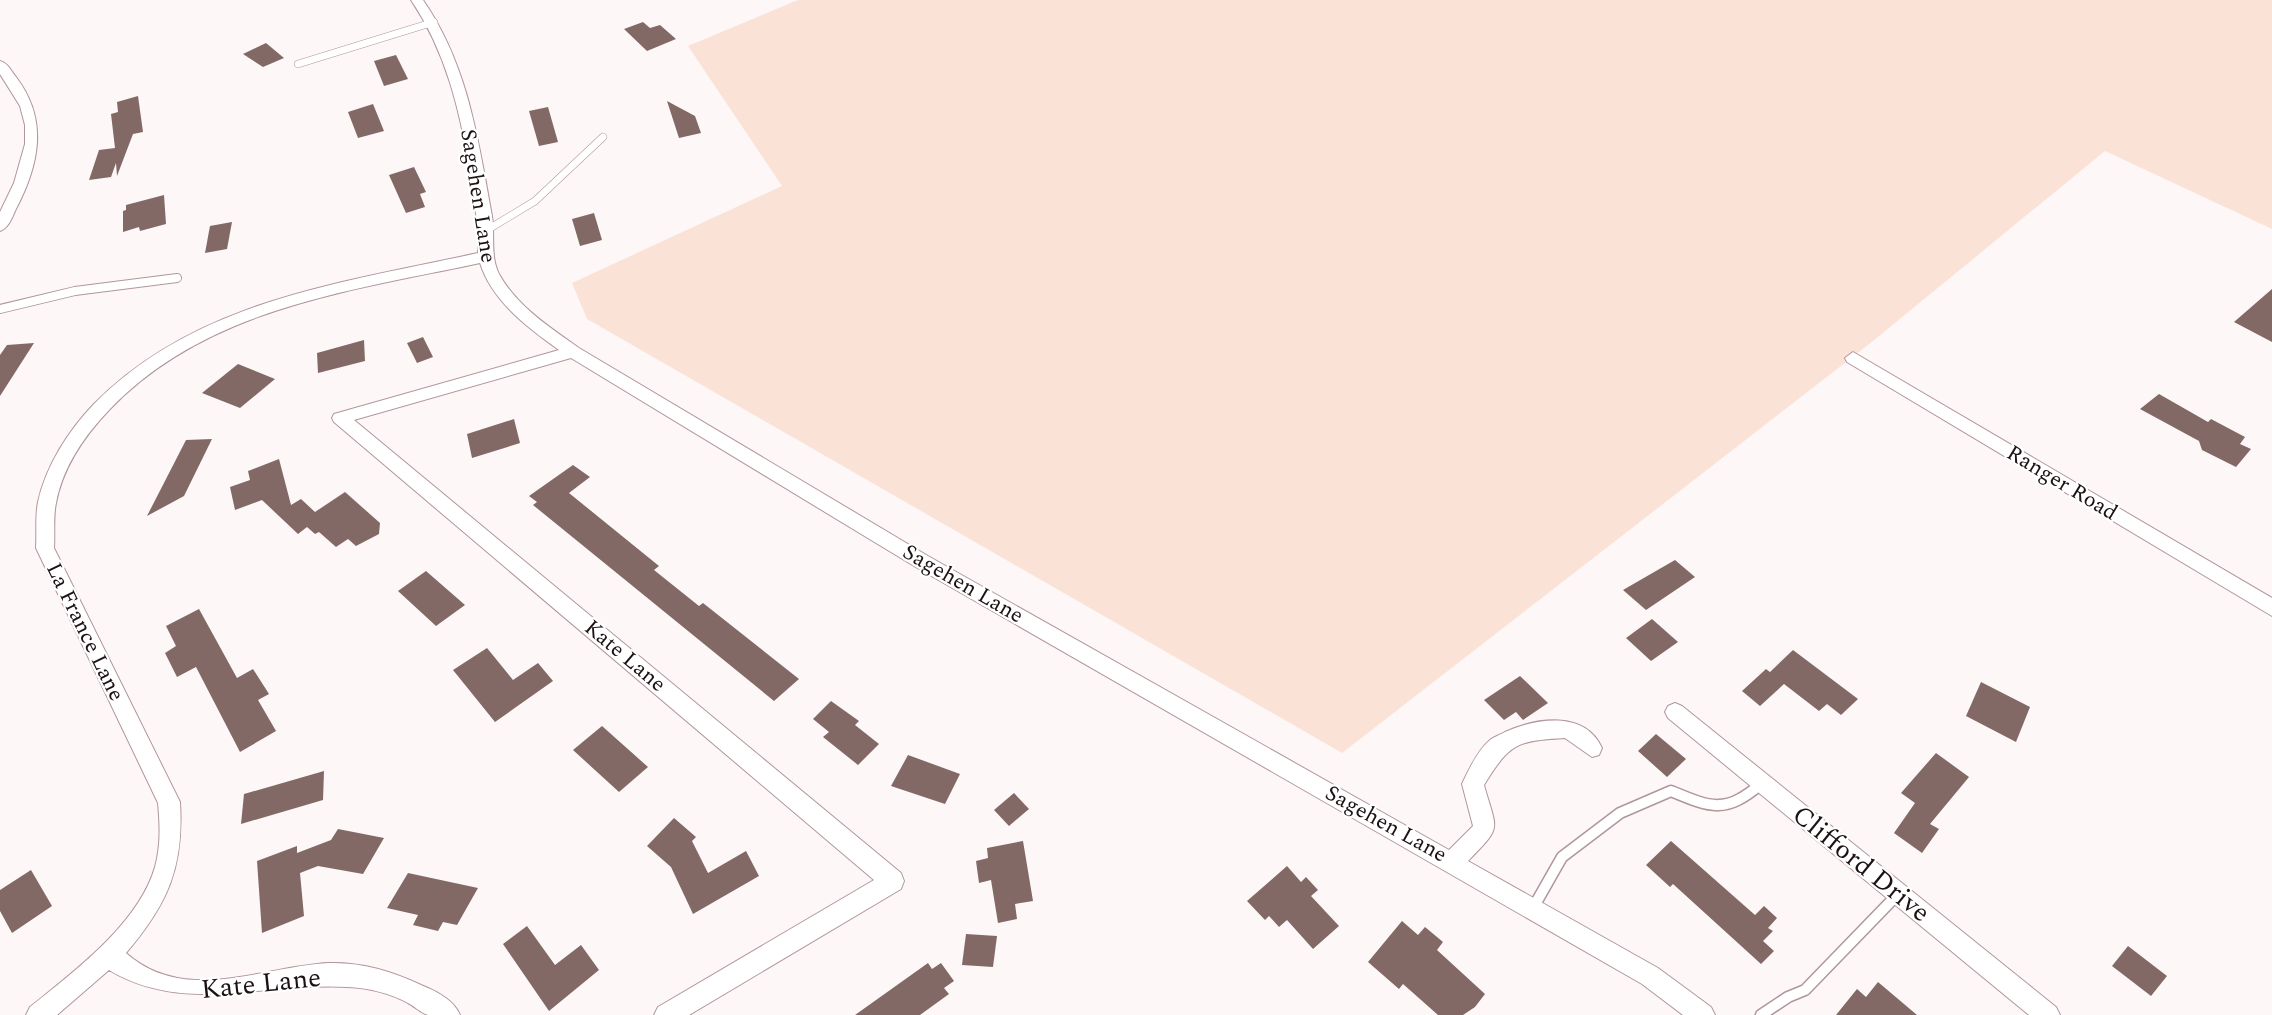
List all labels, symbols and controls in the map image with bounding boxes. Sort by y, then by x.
street label: Sagehen Lane [451,127,505,265]
street label: Ranger Road [2000,437,2124,529]
street label: Sagehen Lane [896,536,1030,632]
street label: La France Lane [37,557,133,707]
street label: Kate Lane [577,612,673,700]
street label: Sagehen Lane [1319,777,1453,871]
street label: Clifford Drive [1783,795,1939,933]
street label: Kate Lane [199,957,323,1011]

